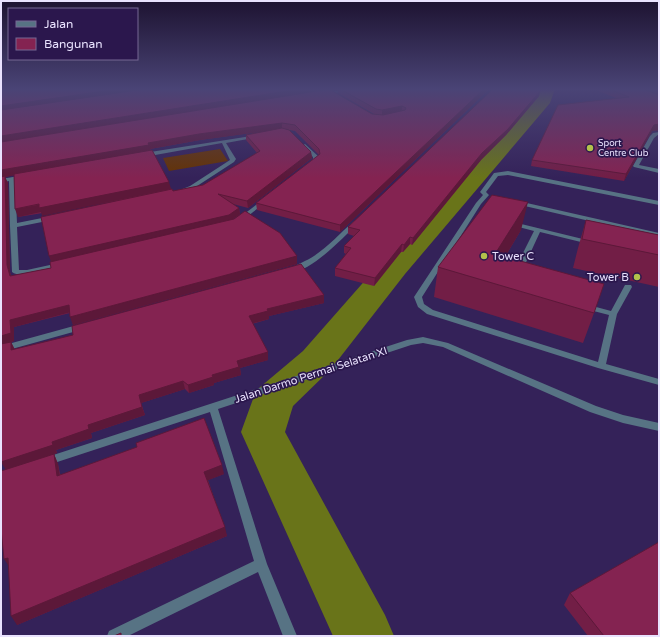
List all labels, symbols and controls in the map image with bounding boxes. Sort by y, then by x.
legend [8,8,138,60]
text: Jalan [44,17,73,31]
text: Bangunan [44,37,103,51]
place label: Sport Centre Club [598,138,649,159]
marker: Sport Centre Club [585,143,595,153]
place label: Tower C [492,250,535,263]
marker: Tower C [479,251,489,261]
place label: Tower B [587,271,629,284]
marker: Tower B [632,272,642,282]
street label: Jalan Darmo Permai Selatan XI [233,344,389,406]

